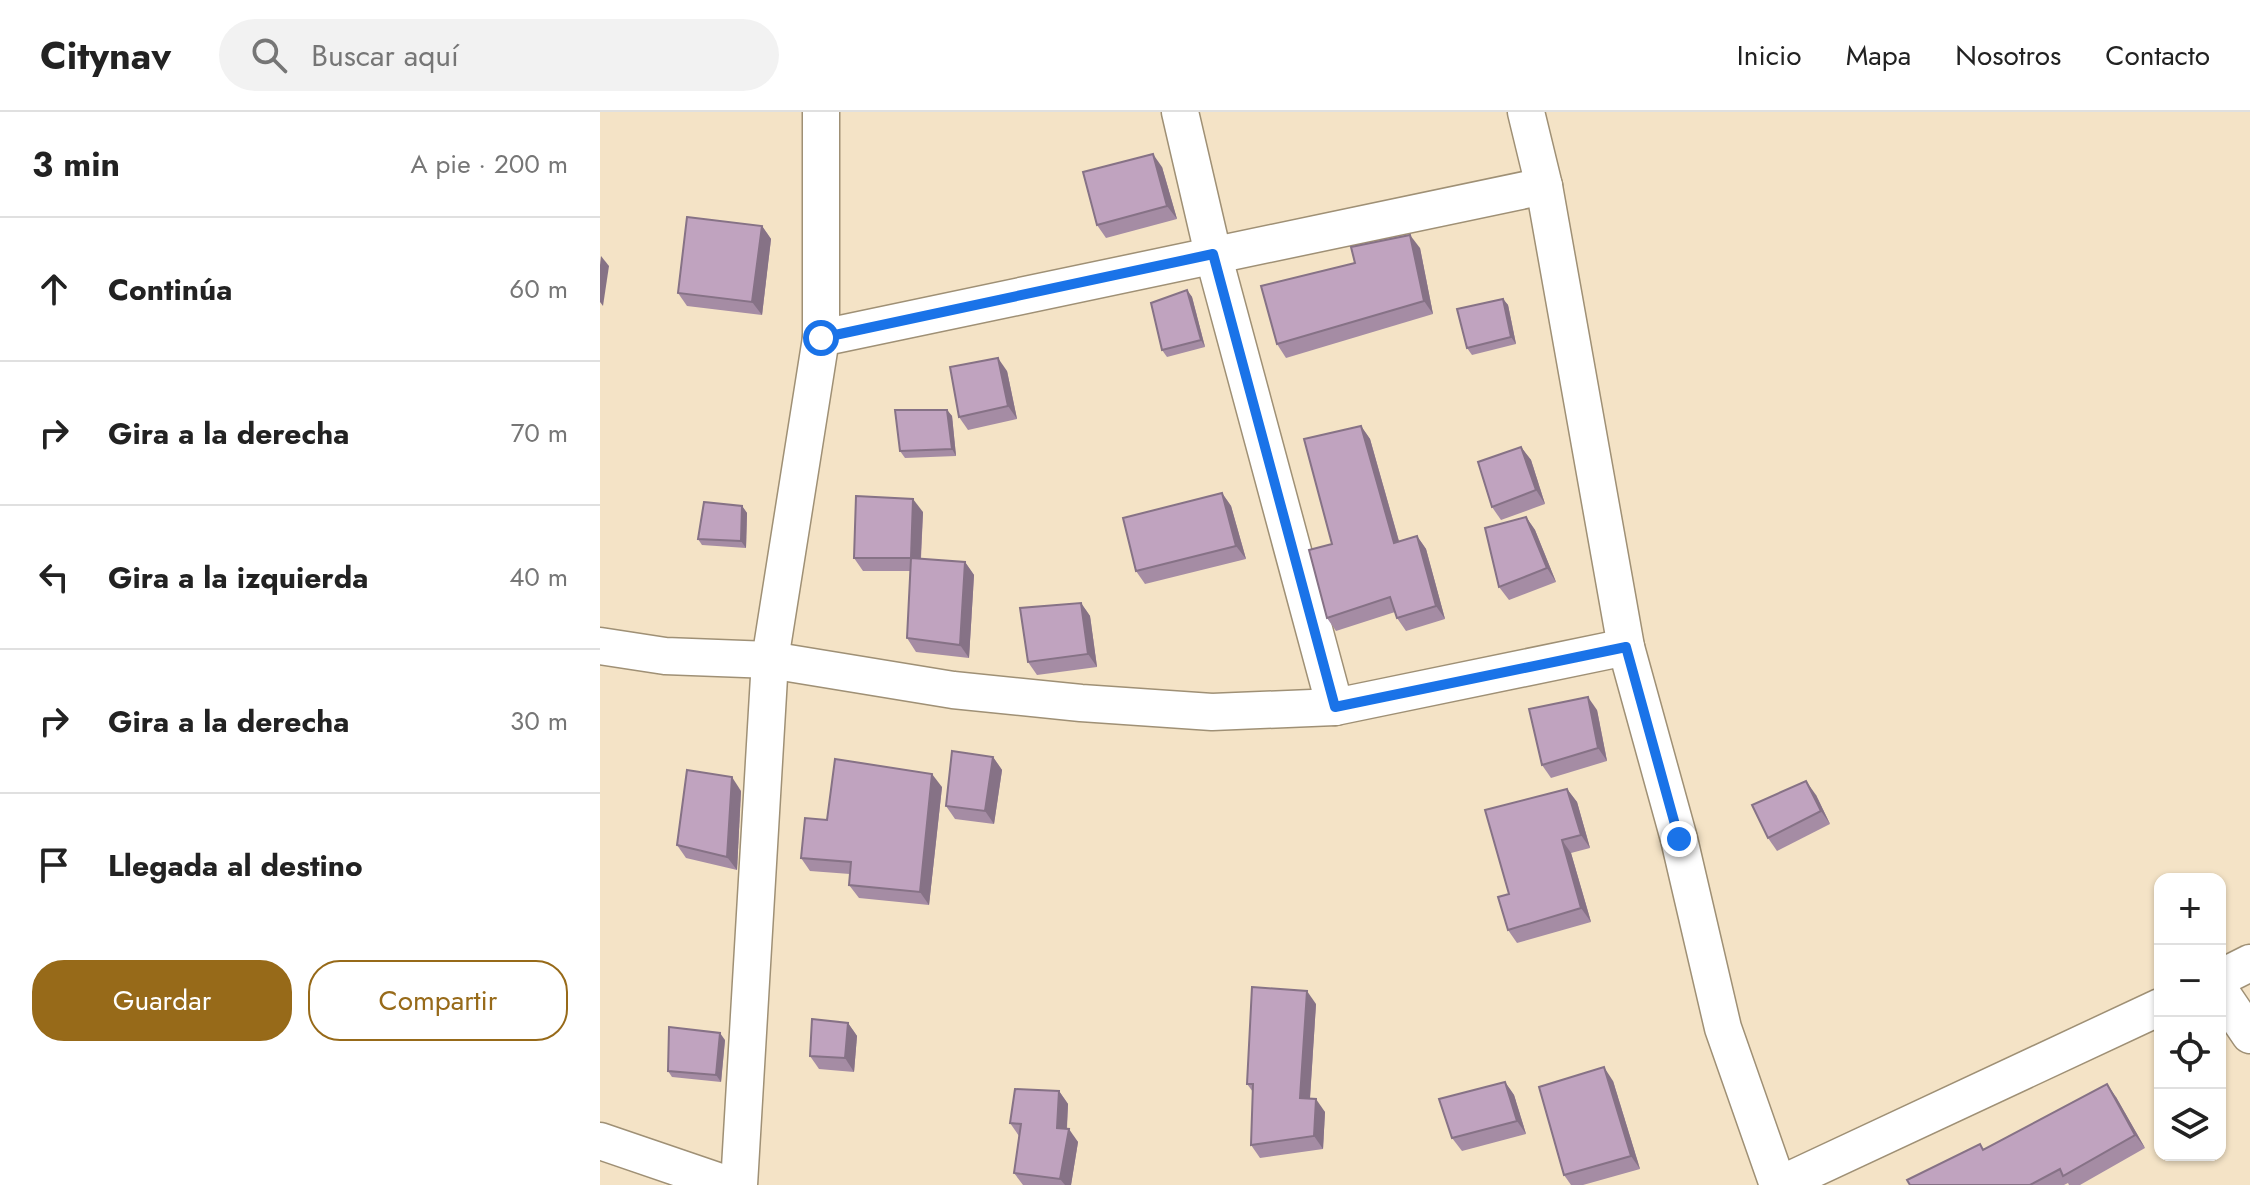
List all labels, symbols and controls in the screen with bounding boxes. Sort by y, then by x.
search box [219,19,779,91]
text: Citynav [40,28,171,83]
icon: search [247,33,291,77]
text: Buscar aquí [311,34,459,77]
text: Inicio [1737,35,1802,76]
text: Mapa [1846,35,1911,76]
text: Nosotros [1955,35,2061,76]
text: Contacto [2105,35,2210,76]
text: 3 min [32,140,120,189]
text: A pie · 200 m [411,145,568,183]
icon: ahead [32,267,76,311]
text: Continúa [108,268,232,311]
text: 60 m [509,270,568,308]
route start [803,320,839,356]
icon: right [32,411,76,455]
text: Gira a la derecha [108,412,349,455]
text: 70 m [511,414,568,452]
icon: left [32,555,76,599]
text: Gira a la izquierda [108,556,368,599]
text: 40 m [509,558,568,596]
icon: right [32,699,76,743]
text: Gira a la derecha [108,700,349,743]
text: 30 m [510,702,568,740]
route end [1661,821,1697,857]
icon: arrive [32,843,76,887]
text: Llegada al destino [108,844,363,887]
map controls [2154,873,2226,1161]
button: + [2154,873,2226,945]
button: − [2154,945,2226,1017]
button: Guardar [32,960,292,1041]
button: Compartir [308,960,568,1041]
button: locate [2154,1017,2226,1089]
button: layers [2154,1089,2226,1161]

